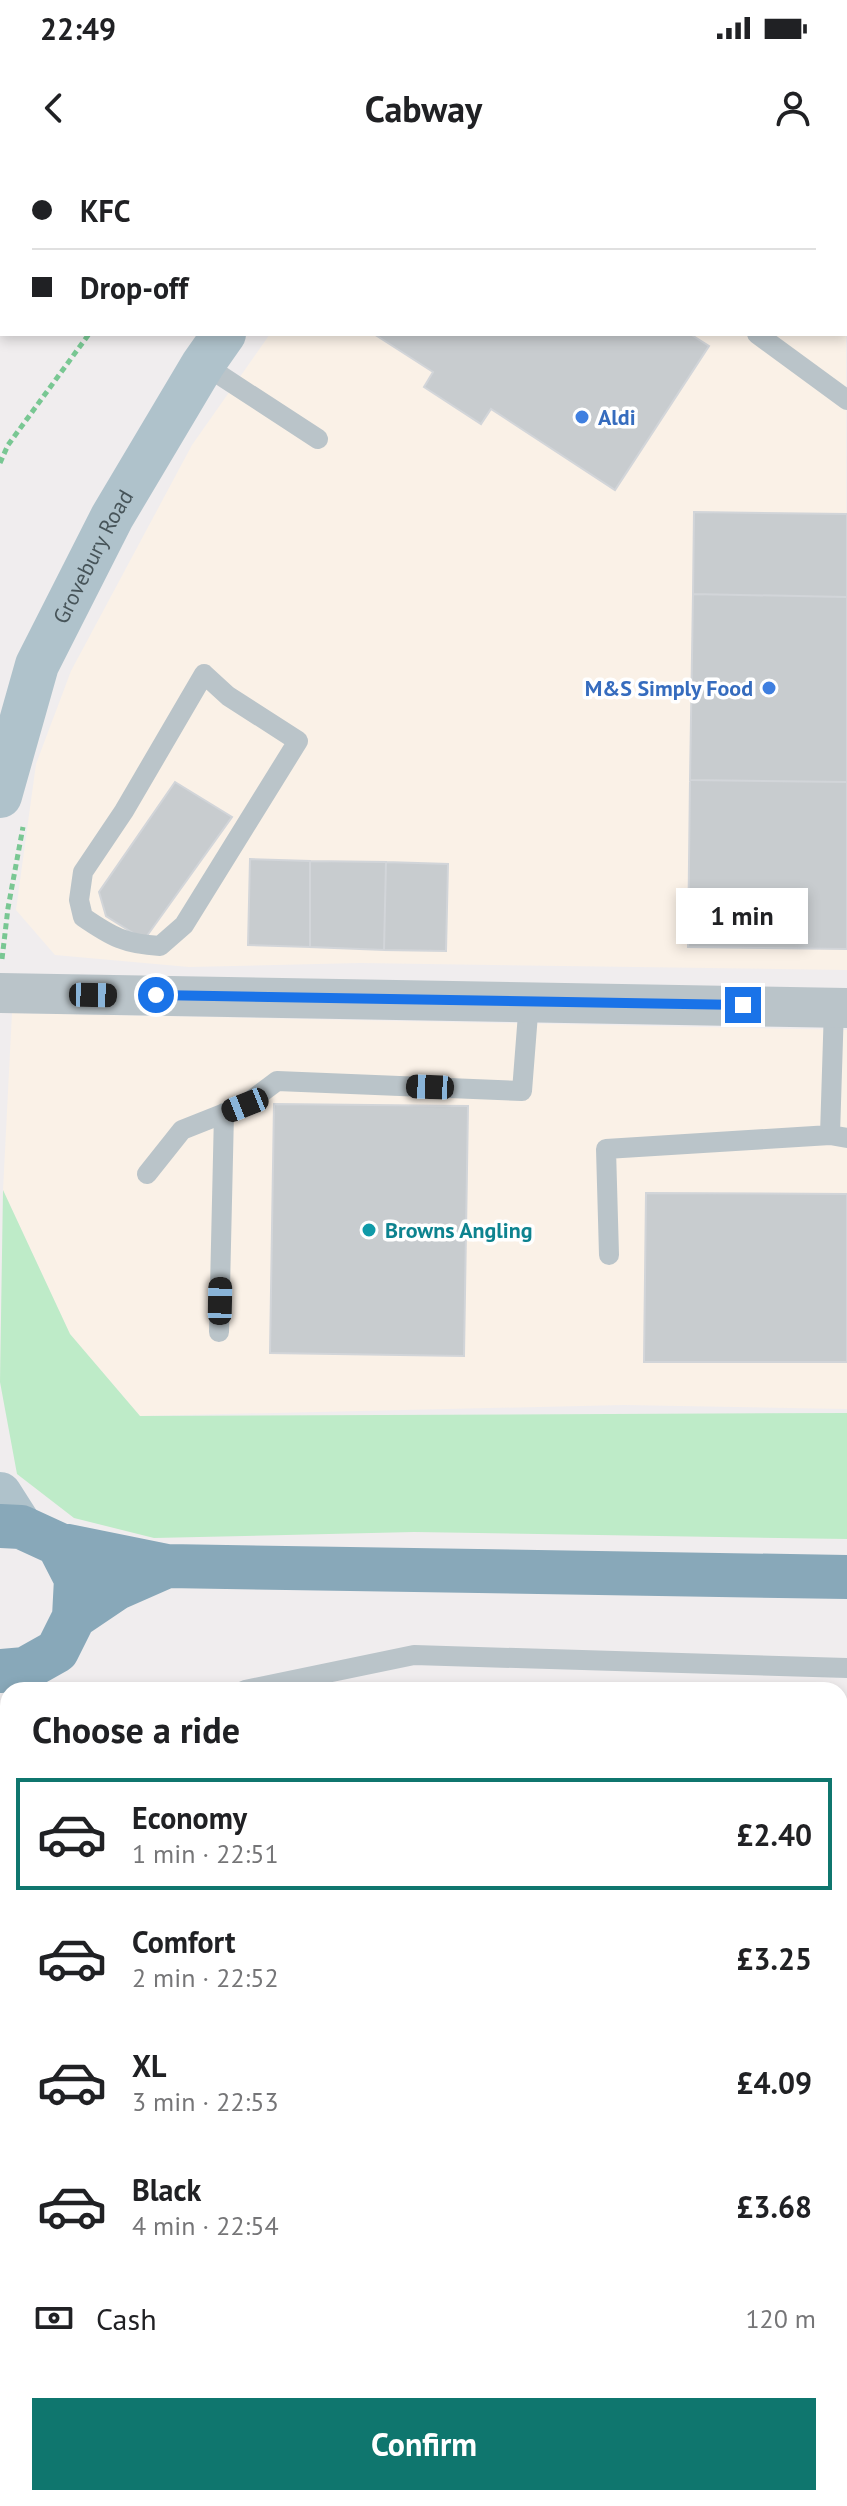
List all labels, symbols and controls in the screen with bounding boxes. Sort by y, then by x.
text: 22:49 [40,9,116,48]
text: Cabway [365,85,482,132]
icon: back [32,86,76,130]
icon: person [771,86,815,130]
text: KFC [80,191,131,230]
text: Drop-off [80,268,188,307]
place label: Aldi [598,403,636,431]
marker: Aldi [573,408,591,426]
street label: Grovebury Road [46,484,139,628]
place label: M&S Simply Food [585,674,753,702]
marker: M&S Simply Food [760,679,778,697]
callout: 1 min [677,889,809,945]
text: 1 min [710,899,774,932]
route start [138,977,174,1013]
car [69,983,117,1007]
route end [725,987,761,1023]
car [406,1074,454,1100]
car [218,1085,272,1125]
place label: Browns Angling [385,1216,532,1244]
marker: Browns Angling [360,1221,378,1239]
car [208,1277,232,1325]
text: Choose a ride [32,1706,240,1753]
icon: car [36,1798,108,1870]
text: Economy [132,1798,247,1837]
text: £2.40 [737,1815,812,1854]
text: 1 min · 22:51 [132,1837,279,1870]
icon: car [36,1922,108,1994]
text: Comfort [132,1922,235,1961]
text: £3.25 [737,1939,812,1978]
text: 2 min · 22:52 [132,1961,279,1994]
icon: car [36,2046,108,2118]
text: XL [132,2046,166,2085]
text: £4.09 [737,2063,812,2102]
text: 3 min · 22:53 [132,2085,279,2118]
icon: car [36,2170,108,2242]
text: Black [132,2170,201,2209]
text: £3.68 [737,2187,812,2226]
text: 4 min · 22:54 [132,2209,279,2242]
icon: cash [32,2296,76,2340]
text: Cash [96,2299,157,2338]
text: 120 m [745,2302,816,2335]
button: Confirm [32,2398,816,2490]

